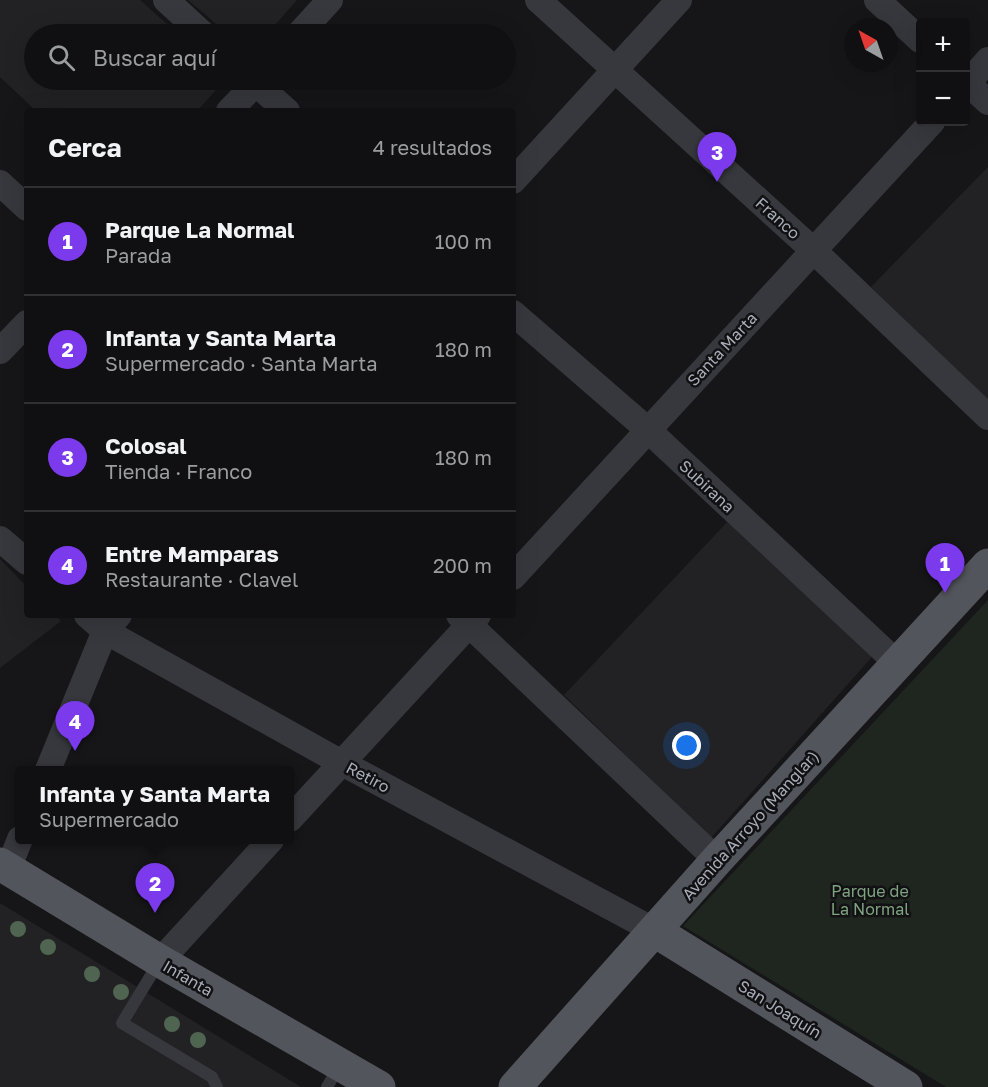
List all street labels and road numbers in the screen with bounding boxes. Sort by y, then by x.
street label: Franco [752,193,804,243]
street label: Santa Marta [683,308,761,390]
street label: Subirana [675,455,739,517]
street label: Avenida Arroyo (Manglar) [678,746,822,904]
street label: Retiro [343,757,393,797]
street label: Infanta [159,956,217,1000]
street label: San Joaquín [735,976,825,1042]

